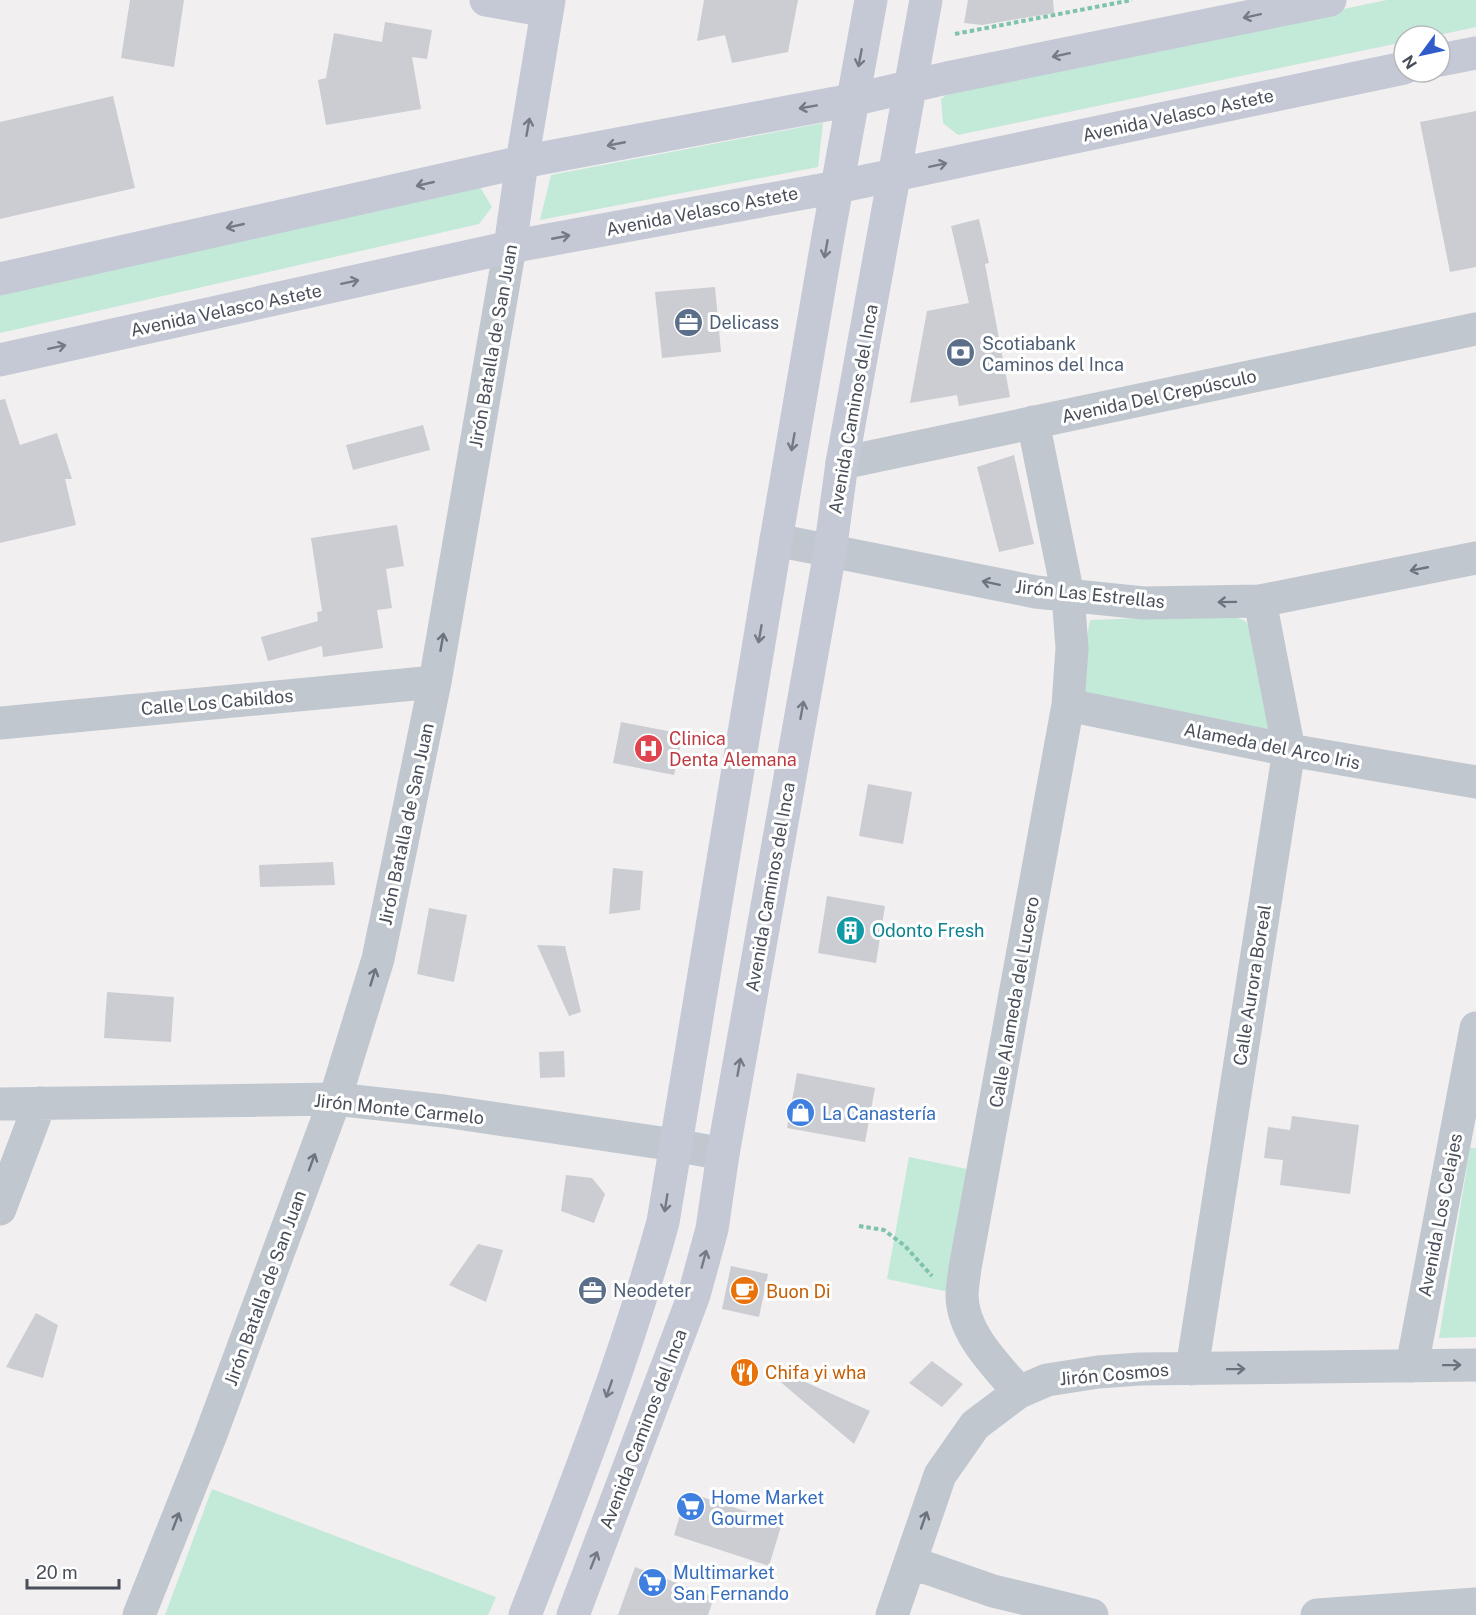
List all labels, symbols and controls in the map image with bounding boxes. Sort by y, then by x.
one-way arrow [1242,11,1262,22]
north arrow [1392,24,1452,84]
one-way arrow [854,47,865,67]
one-way arrow [1051,50,1071,61]
text: N [1398,51,1421,72]
street label: Avenida Velasco Astete [1080,84,1276,146]
one-way arrow [798,102,818,113]
one-way arrow [522,117,533,137]
one-way arrow [607,139,626,150]
one-way arrow [929,158,948,170]
one-way arrow [416,178,435,190]
street label: Avenida Velasco Astete [604,182,800,240]
one-way arrow [226,221,245,233]
one-way arrow [551,232,571,243]
one-way arrow [820,239,831,259]
street label: Jirón Batalla de San Juan [465,243,521,449]
one-way arrow [340,276,359,288]
street label: Avenida Velasco Astete [128,279,324,341]
street label: Avenida Caminos del Inca [824,302,882,516]
office icon: Delicass [672,306,704,338]
place label: Delicass [709,312,779,333]
place label: Scotiabank Caminos del Inca [982,333,1124,375]
bank icon: Scotiabank Caminos del Inca [945,337,977,369]
one-way arrow [47,341,66,352]
street label: Avenida Del Crepúsculo [1060,365,1258,427]
one-way arrow [787,431,798,451]
one-way arrow [1409,564,1429,575]
street label: Jirón Las Estrellas [1014,576,1166,612]
one-way arrow [982,577,1002,588]
one-way arrow [1217,596,1237,607]
one-way arrow [755,624,766,643]
one-way arrow [437,633,448,653]
street label: Calle Los Cabildos [140,685,294,719]
one-way arrow [797,700,808,720]
street label: Alameda del Arco Iris [1182,719,1362,773]
street label: Jirón Batalla de San Juan [374,721,438,927]
place label: Clinica Denta Alemana [669,728,797,770]
hospital icon: Clinica Denta Alemana [632,732,664,764]
street label: Avenida Caminos del Inca [741,780,799,994]
street label: Calle Alameda del Lucero [985,895,1043,1109]
street label: Calle Aurora Boreal [1229,903,1275,1067]
building icon: Odonto Fresh [835,914,867,946]
place label: Odonto Fresh [872,920,984,941]
one-way arrow [368,968,379,987]
one-way arrow [734,1058,745,1078]
street label: Jirón Monte Carmelo [313,1090,485,1128]
shop icon: La Canastería [785,1097,817,1129]
place label: La Canastería [822,1103,936,1124]
street label: Avenida Los Celajes [1414,1131,1466,1299]
one-way arrow [307,1153,318,1172]
street label: Jirón Batalla de San Juan [220,1187,310,1389]
one-way arrow [660,1192,671,1212]
one-way arrow [699,1250,710,1269]
office icon: Neodeter [576,1274,608,1306]
cafe icon: Buon Di [729,1275,761,1307]
place label: Neodeter [613,1280,691,1301]
place label: Buon Di [766,1281,830,1302]
street label: Avenida Caminos del Inca [595,1326,691,1532]
restaurant icon: Chifa yi wha [728,1356,760,1388]
street label: Jirón Cosmos [1058,1359,1170,1389]
one-way arrow [1441,1359,1461,1371]
place label: Chifa yi wha [765,1362,866,1383]
one-way arrow [1225,1363,1245,1375]
one-way arrow [603,1379,614,1398]
place label: Home Market Gourmet [711,1487,824,1529]
supermarket icon: Home Market Gourmet [674,1491,706,1523]
one-way arrow [920,1511,931,1530]
one-way arrow [171,1513,182,1531]
one-way arrow [589,1551,600,1570]
scale bar [27,1552,118,1590]
text: 20 m [36,1562,78,1583]
place label: Multimarket San Fernando [673,1562,789,1604]
supermarket icon: Multimarket San Fernando [636,1566,668,1598]

